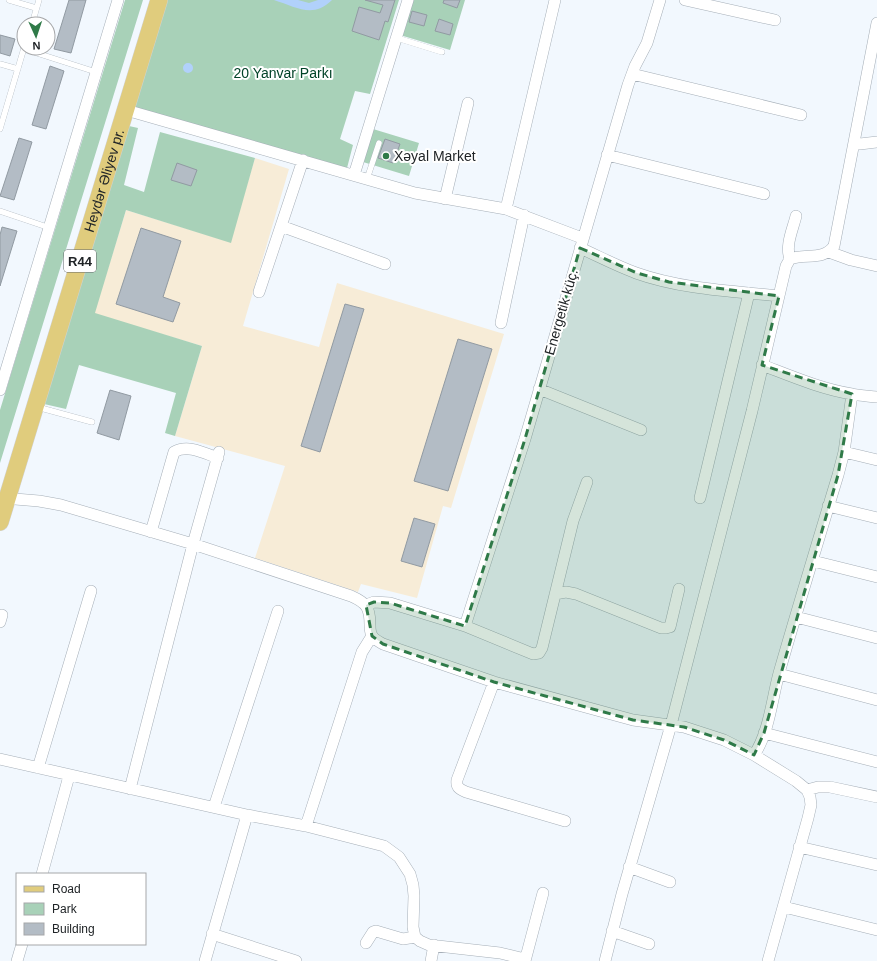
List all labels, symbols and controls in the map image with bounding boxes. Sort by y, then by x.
north arrow [16,16,56,56]
text: N [32,40,41,52]
park label: 20 Yanvar Parkı [233,65,333,81]
street label: Heydər Əliyev pr. [81,127,127,234]
place label: Xəyal Market [394,148,476,164]
marker: Xəyal Market [381,151,391,161]
road number: R44 [64,250,96,272]
street label: Energetik küç. [541,267,581,357]
legend [16,873,146,945]
text: Road [52,882,81,896]
text: Park [52,902,78,916]
text: Building [52,922,95,936]

